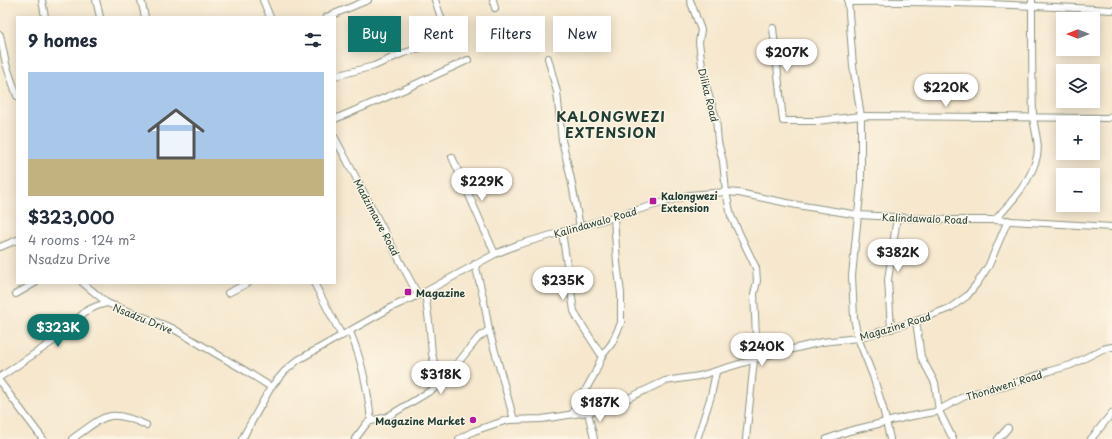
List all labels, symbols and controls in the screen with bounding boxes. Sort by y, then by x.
north arrow [1056,12,1100,56]
map controls [1056,12,1100,212]
chip: Buy [348,16,401,52]
chip: Rent [409,16,468,52]
chip: Filters [476,16,545,52]
chip: New [553,16,611,52]
text: 9 homes [28,27,97,53]
icon: filters [302,29,324,51]
pin: $207K [759,39,815,73]
text: $207K [765,42,809,61]
button: layers [1056,64,1100,108]
street label: Dilika Road [695,67,723,123]
pin: $220K [918,74,974,108]
text: $220K [923,77,969,96]
icon: home [140,98,212,170]
district label: KALONGWEZI EXTENSION [556,106,666,143]
button: + [1056,116,1100,160]
pin: $229K [454,168,510,202]
button: − [1056,168,1100,212]
text: $229K [460,171,504,190]
street label: Madzimawe Road [350,176,404,258]
place label: Kalongwezi Extension [661,188,718,215]
marker: Kalongwezi Extension [648,196,658,206]
street label: Kalindawalo Road [552,203,639,241]
text: $323,000 [28,204,114,230]
street label: Kalindawalo Road [882,209,968,227]
text: 4 rooms · 124 m² [28,230,136,249]
pin: $382K [870,239,926,273]
text: $382K [876,242,920,261]
text: Nsadzu Drive [28,249,110,268]
pin: $235K [535,267,591,301]
text: $235K [541,270,585,289]
place label: Magazine [416,285,466,300]
marker: Magazine [403,287,413,297]
street label: Nsadzu Drive [111,299,175,337]
street label: Magazine Road [857,308,933,344]
pin: $323K [30,314,86,348]
text: $323K [36,317,80,336]
pin: $240K [734,333,790,367]
text: $240K [739,336,785,355]
pin: $318K [413,361,469,395]
text: $318K [420,364,462,383]
street label: Thondweni Road [964,366,1044,404]
pin: $187K [572,389,628,423]
text: $187K [580,392,620,411]
place label: Magazine Market [375,413,465,428]
marker: Magazine Market [468,415,478,425]

